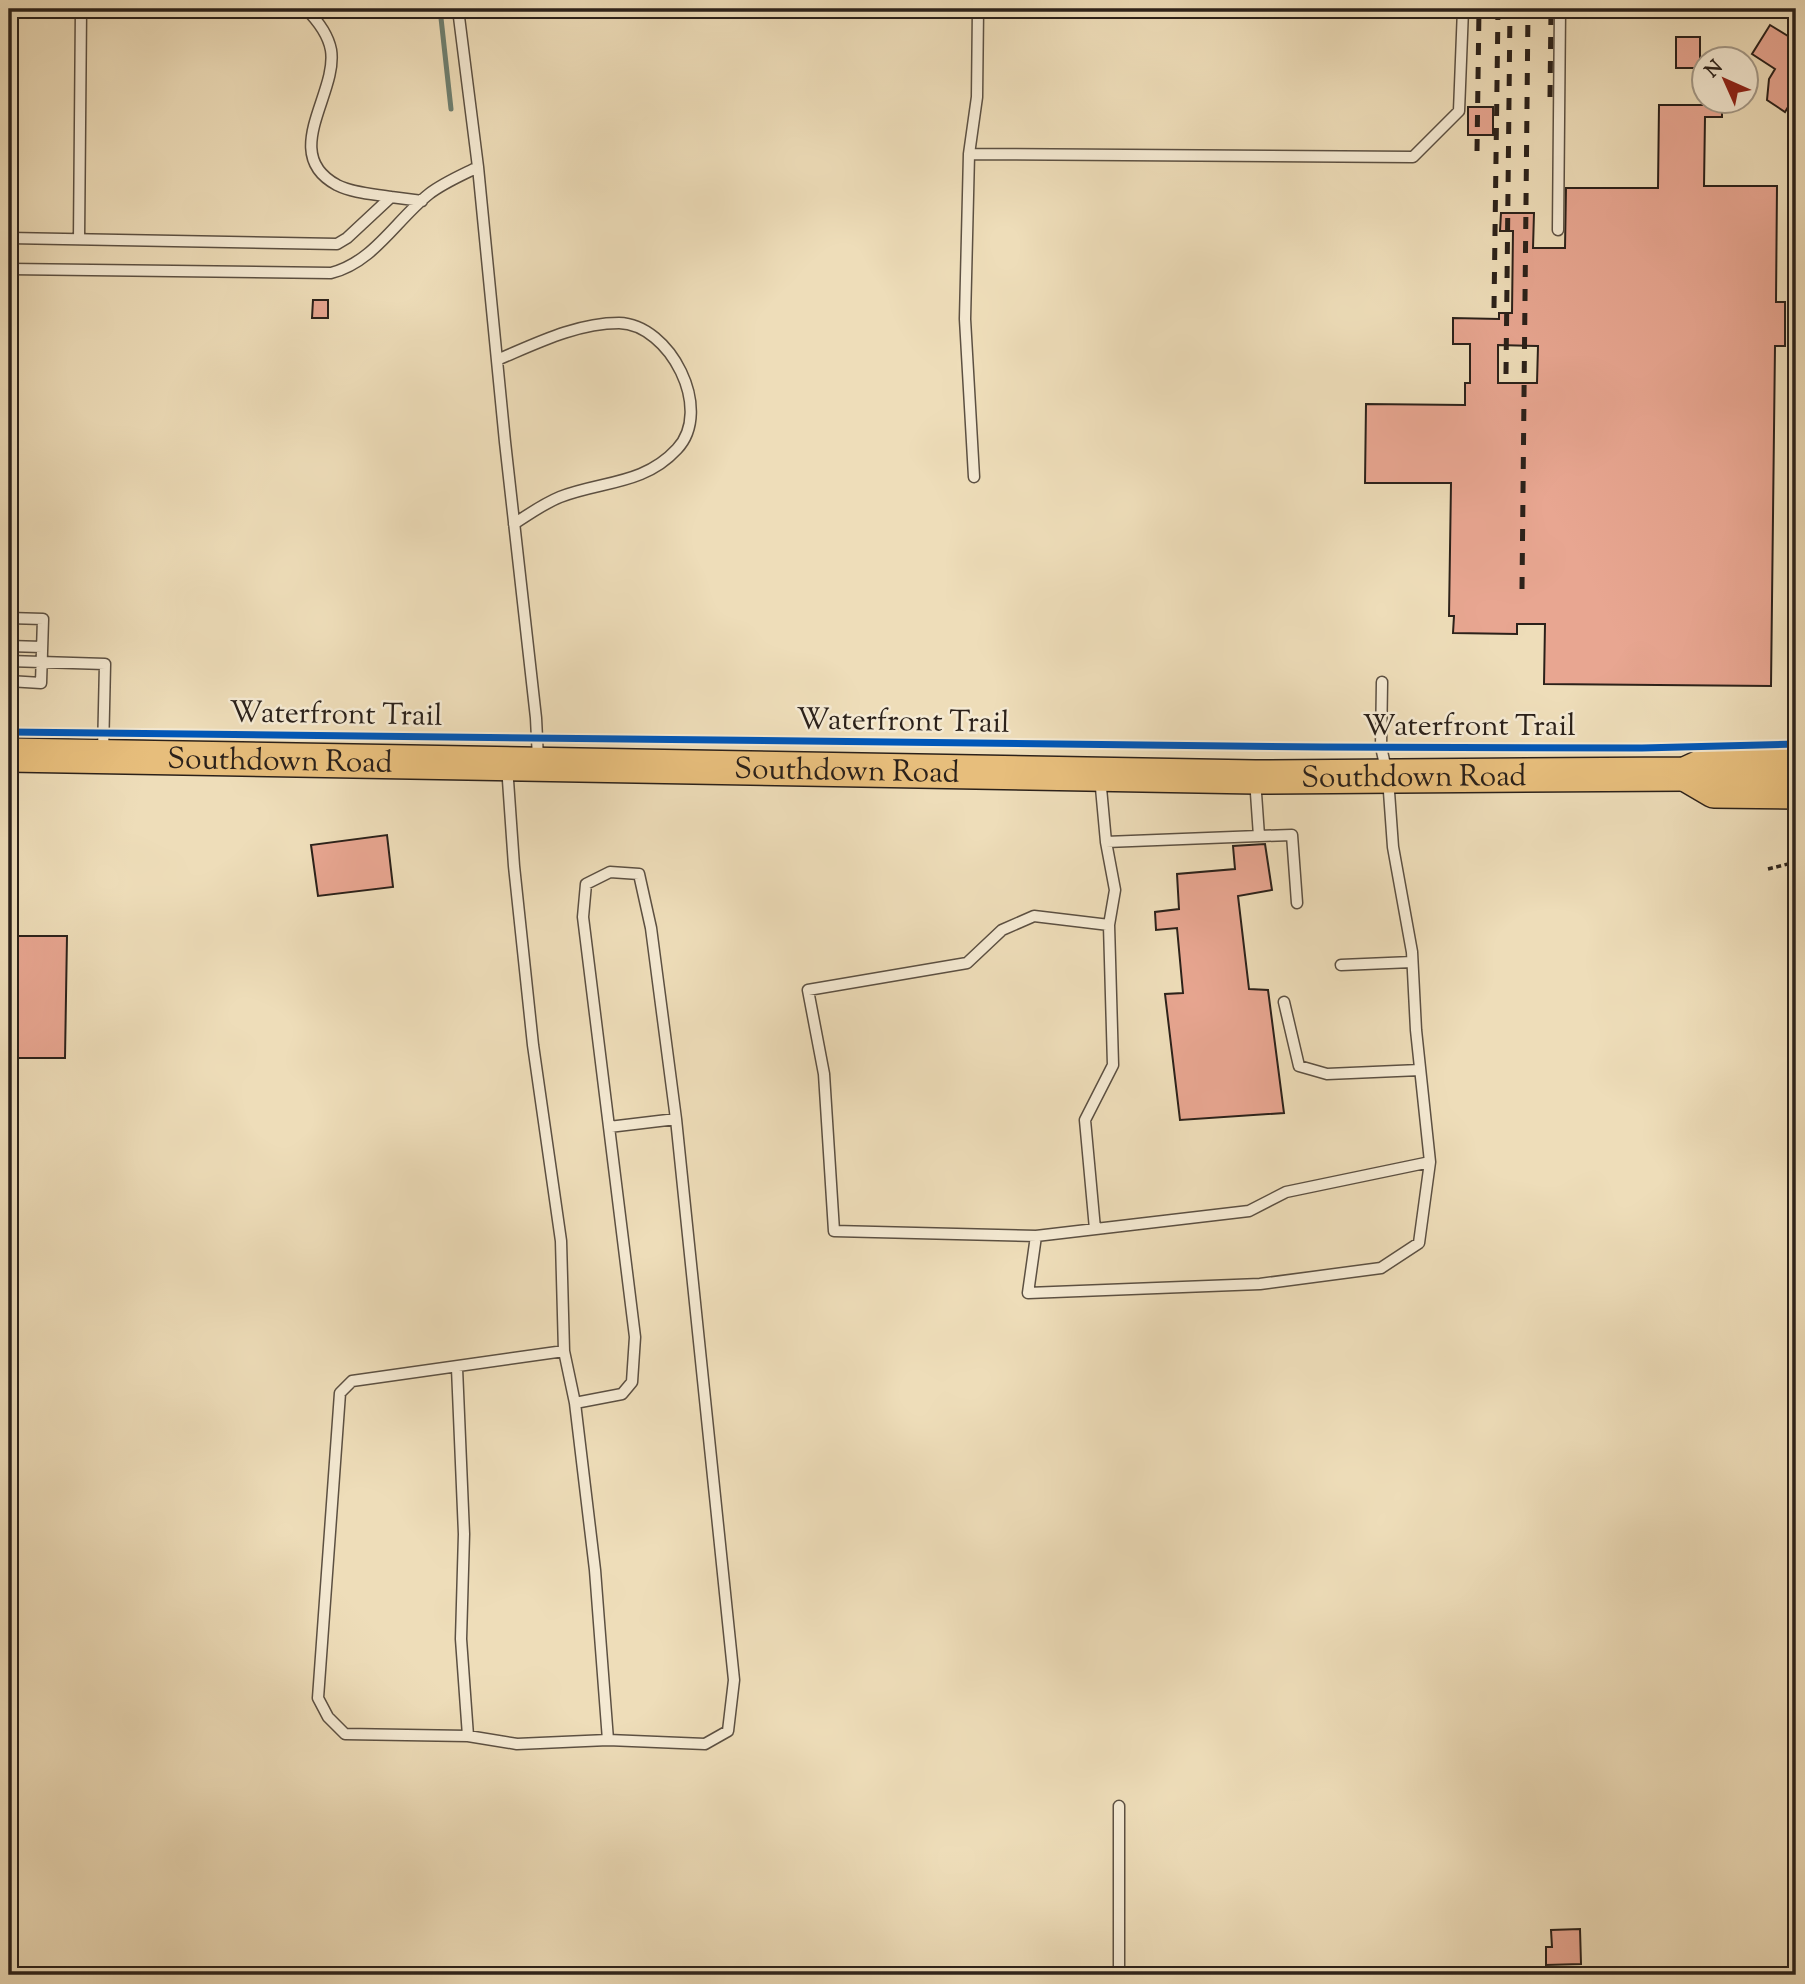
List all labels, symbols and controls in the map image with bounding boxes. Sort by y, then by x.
north arrow [1689,46,1759,116]
text: N [1700,55,1730,85]
street label: Waterfront Trail [229,692,443,739]
street label: Waterfront Trail [796,699,1010,746]
street label: Waterfront Trail [1362,706,1576,749]
street label: Southdown Road [167,739,393,786]
street label: Southdown Road [734,749,960,796]
street label: Southdown Road [1301,756,1527,801]

